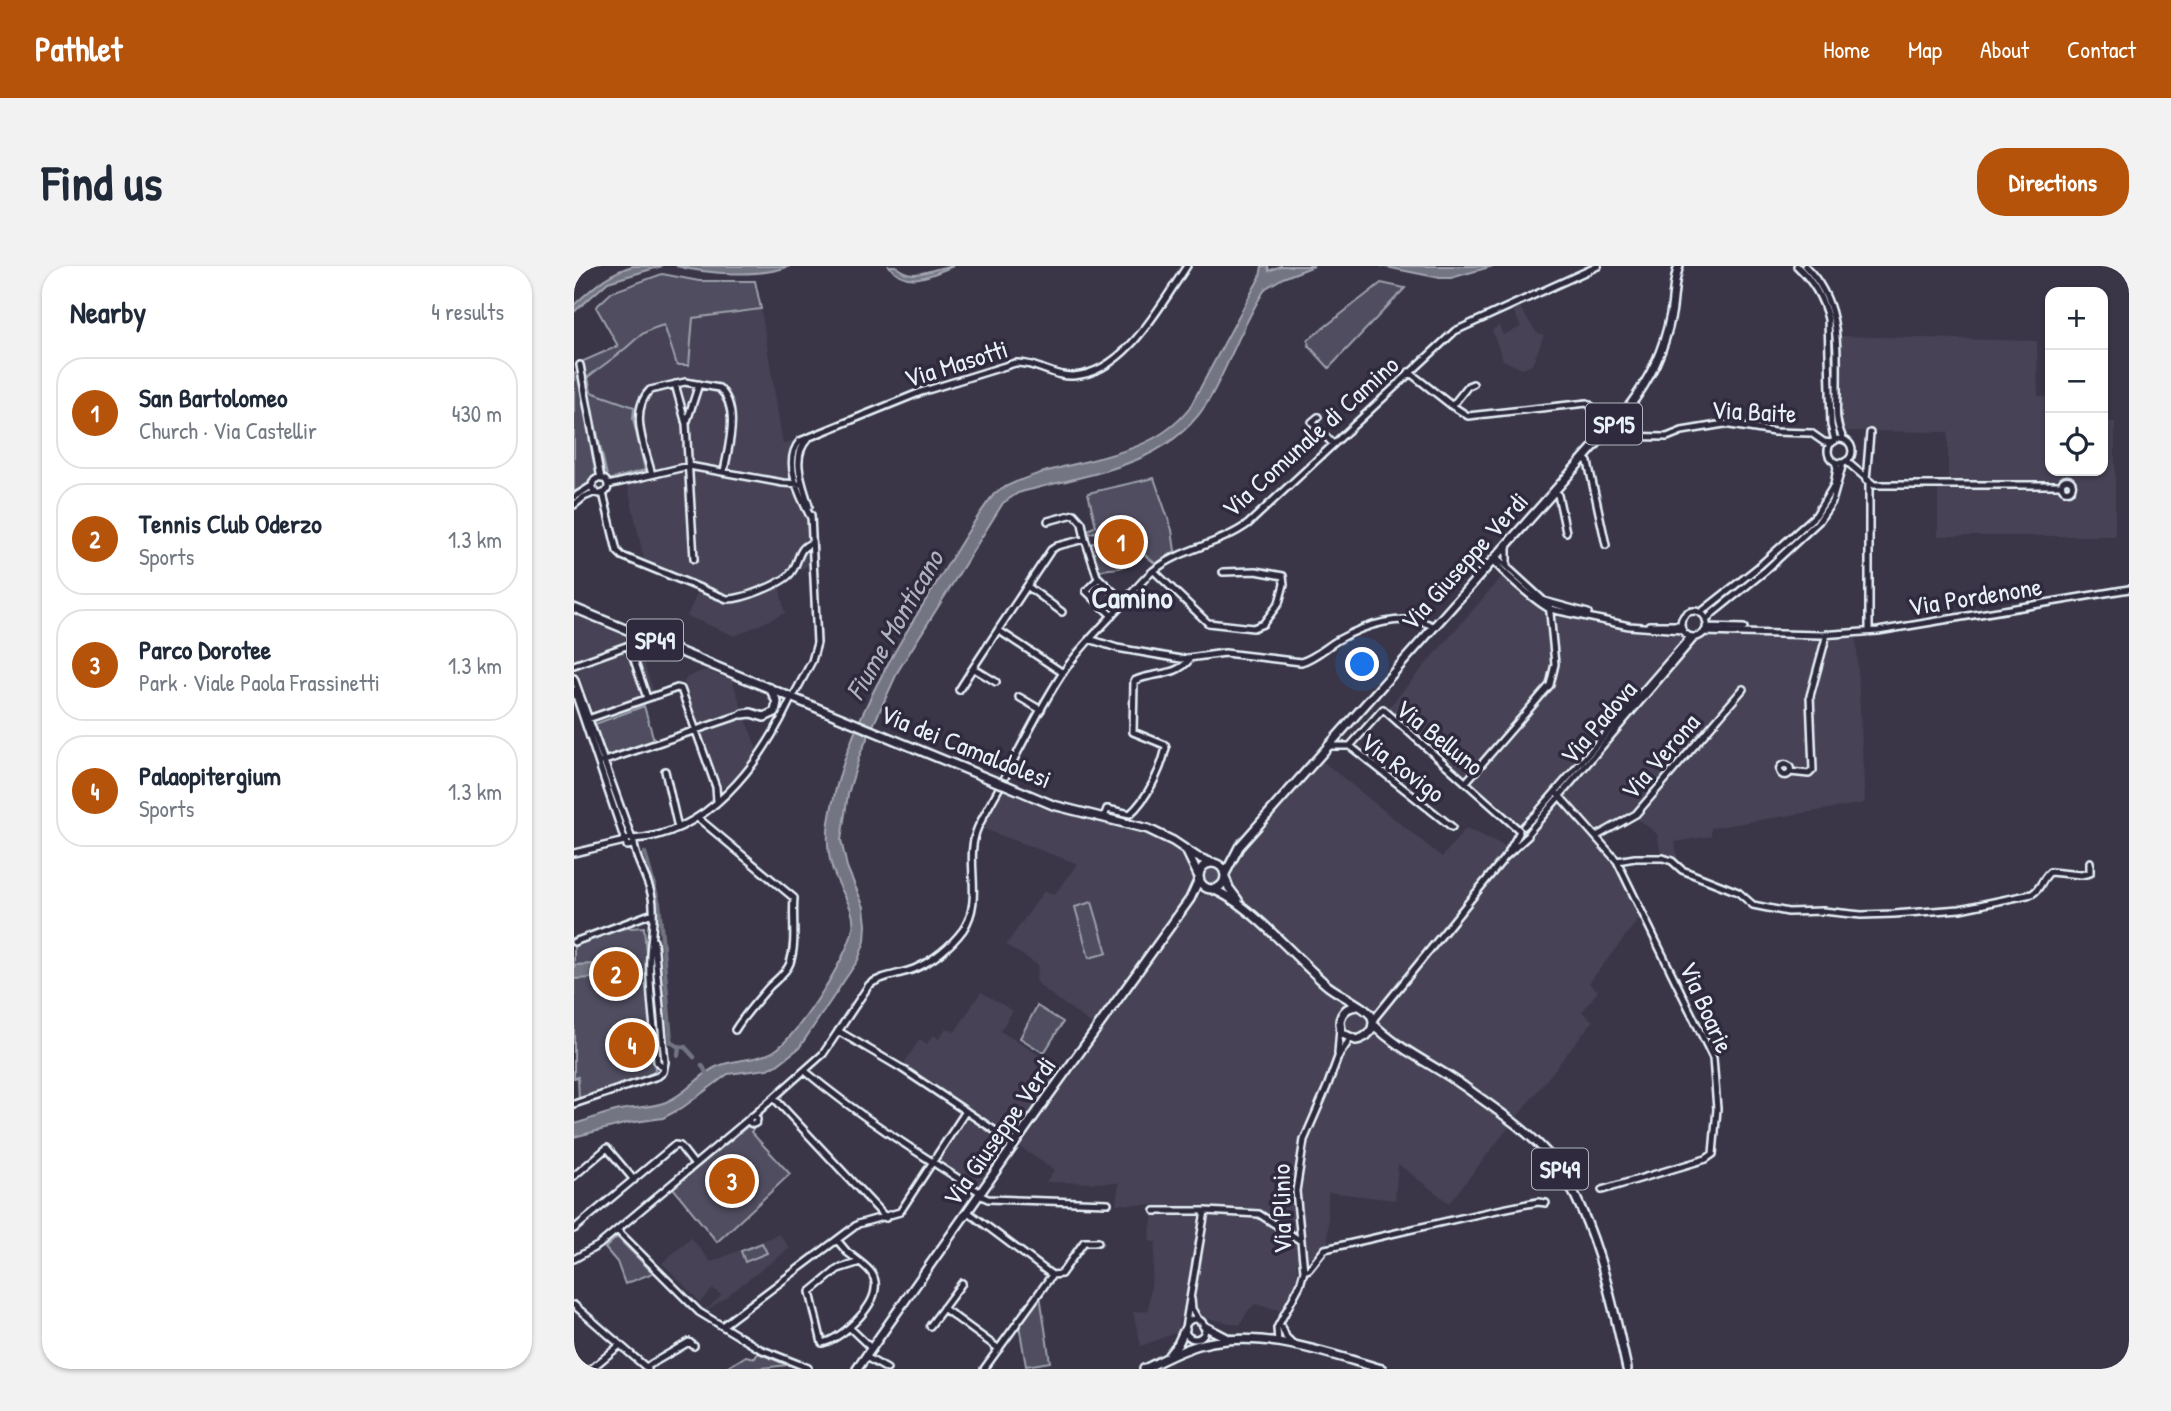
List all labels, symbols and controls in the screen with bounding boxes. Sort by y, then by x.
text: Pathlet [35,27,122,71]
text: Home [1823,33,1870,65]
text: Map [1908,33,1942,65]
text: About [1980,33,2029,65]
text: Contact [2067,33,2136,65]
button: Directions [1977,148,2129,216]
text: Find us [42,149,162,215]
map controls [2045,287,2108,476]
button: + [2045,287,2108,350]
text: Nearby [70,292,146,332]
text: 4 results [431,296,504,327]
street label: Via Masotti [900,331,1012,395]
street label: Via Comunale di Camino [1214,347,1406,525]
button: − [2045,350,2108,413]
text: San Bartolomeo [139,380,288,415]
street label: Via Baite [1711,391,1797,431]
text: 1 [91,398,99,429]
text: 430 m [452,398,502,429]
road number: SP15 [1586,404,1642,444]
button: locate [2045,413,2108,476]
text: Church · Via Castellir [139,415,317,446]
street label: Via Giuseppe Verdi [1392,484,1536,638]
text: Tennis Club Oderzo [139,506,322,541]
pin: 1 [1098,516,1144,568]
text: 2 [90,524,100,555]
text: 1.3 km [448,524,502,555]
text: Sports [139,541,194,572]
water label: Fiume Monticano [836,542,953,707]
street label: Via Pordenone [1906,568,2044,624]
district label: Camino [1092,577,1172,617]
road number: SP49 [627,620,683,660]
text: Parco Dorotee [139,632,271,667]
your location [1345,647,1379,681]
text: 3 [90,650,100,681]
text: 1.3 km [448,650,502,681]
text: Park · Viale Paola Frassinetti [139,667,380,698]
street label: Via Padova [1552,673,1644,771]
street label: Via Belluno [1389,691,1491,783]
street label: Via dei Camaldolesi [875,696,1057,796]
street label: Via Verona [1613,705,1707,807]
street label: Via Rovigo [1354,724,1452,810]
text: Palaopitergium [139,758,281,793]
text: 4 [91,776,99,807]
text: 1.3 km [448,776,502,807]
text: Sports [139,793,194,824]
pin: 2 [593,948,639,1000]
street label: Via Boarie [1671,956,1743,1058]
pin: 4 [609,1019,655,1071]
street label: Via Giuseppe Verdi [934,1049,1064,1213]
road number: SP49 [1532,1148,1588,1189]
pin: 3 [709,1155,755,1207]
street label: Via Plinio [1263,1164,1299,1254]

